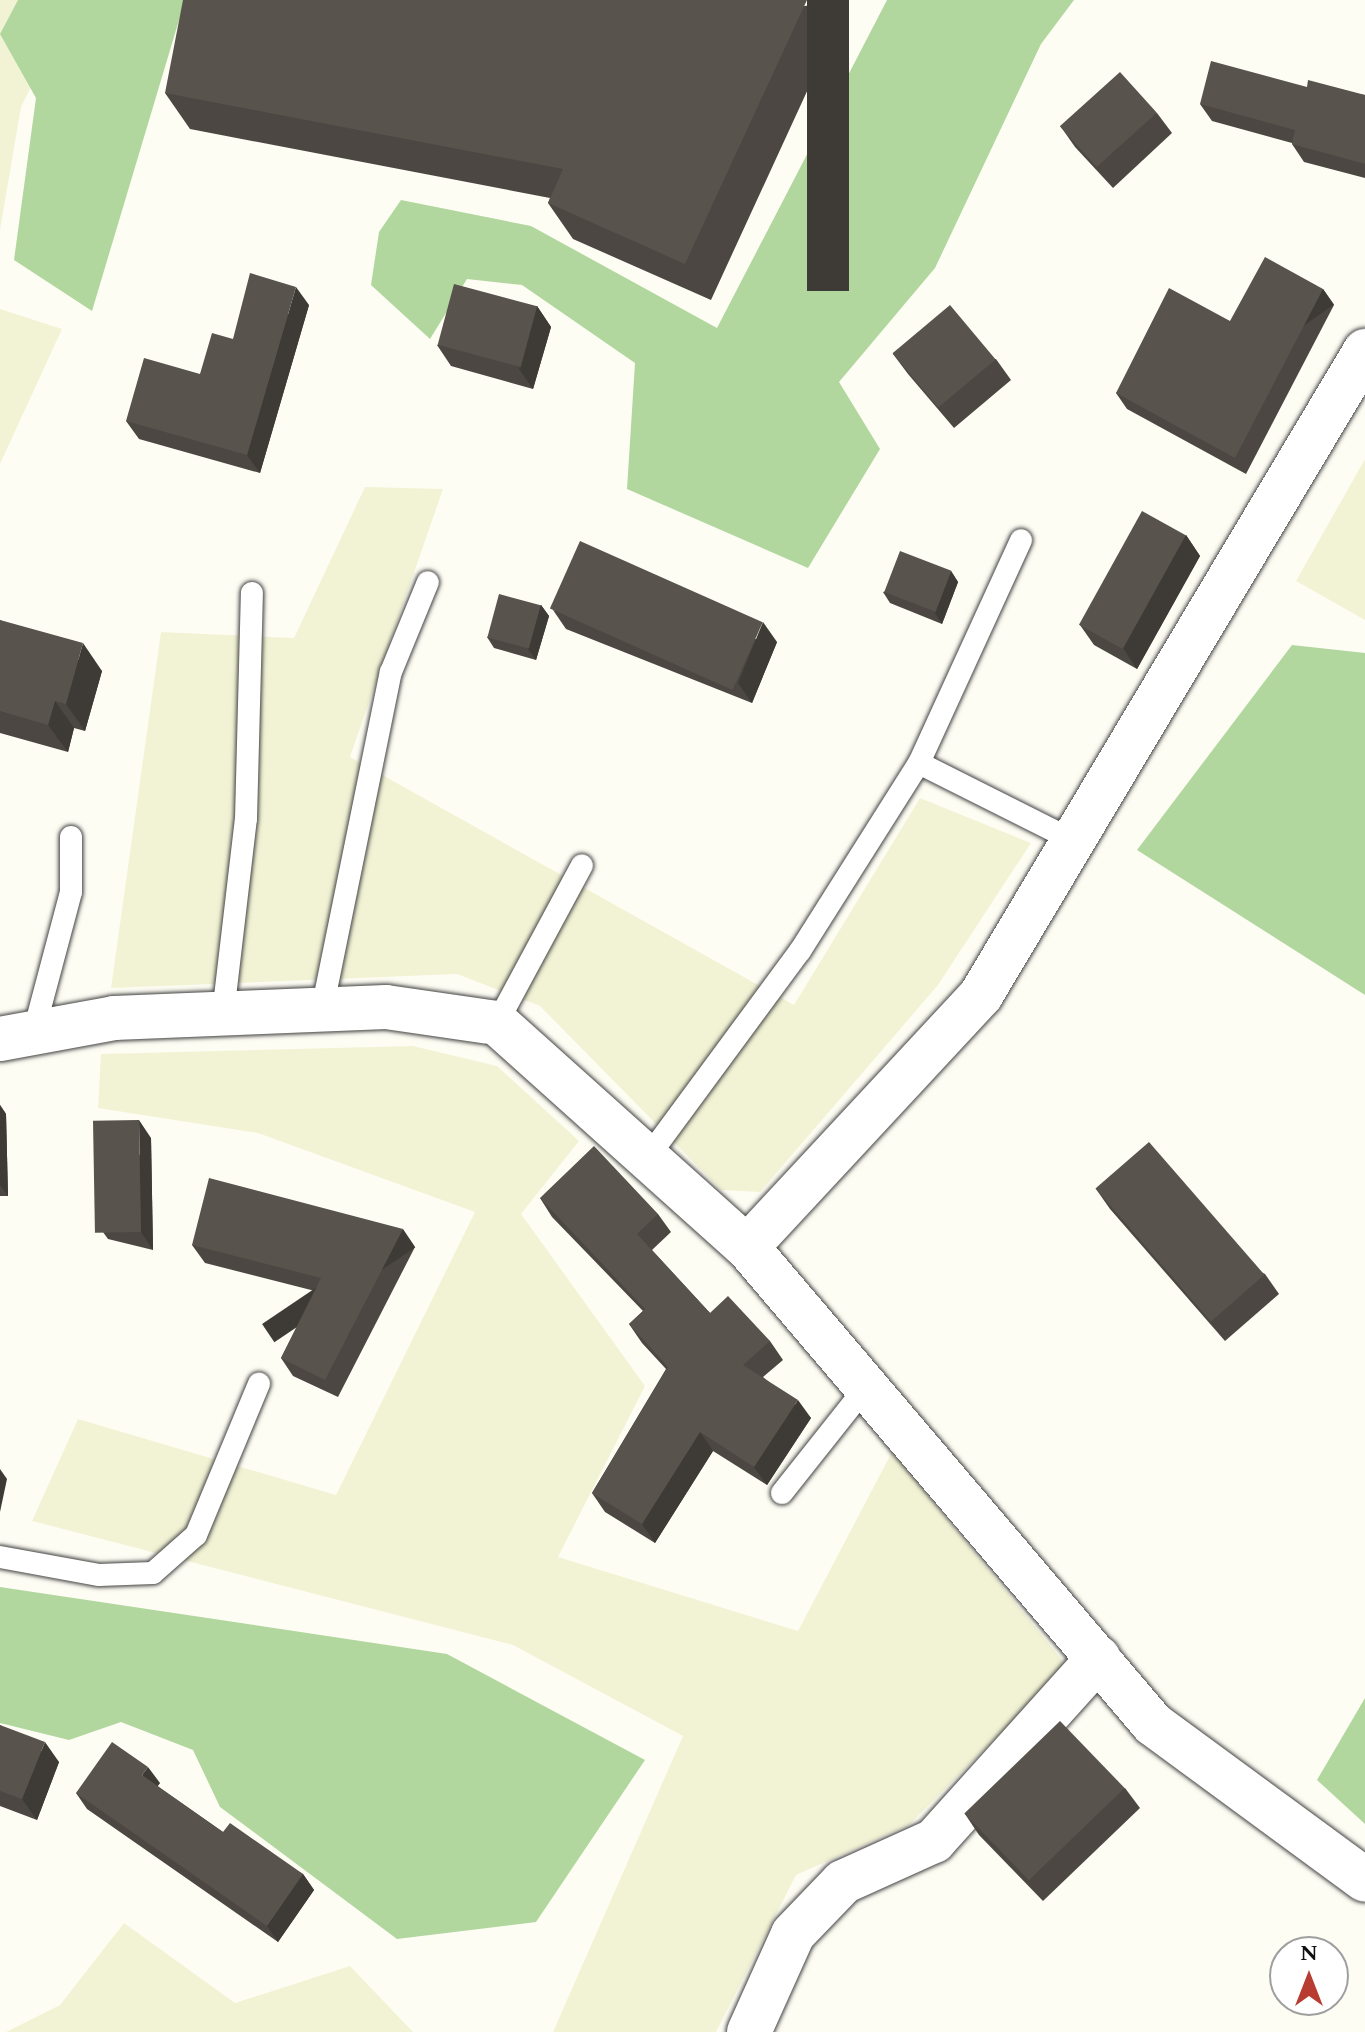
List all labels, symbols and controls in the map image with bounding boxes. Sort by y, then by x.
north arrow [1269,1936,1349,2016]
text: N [1300,1937,1318,1970]

